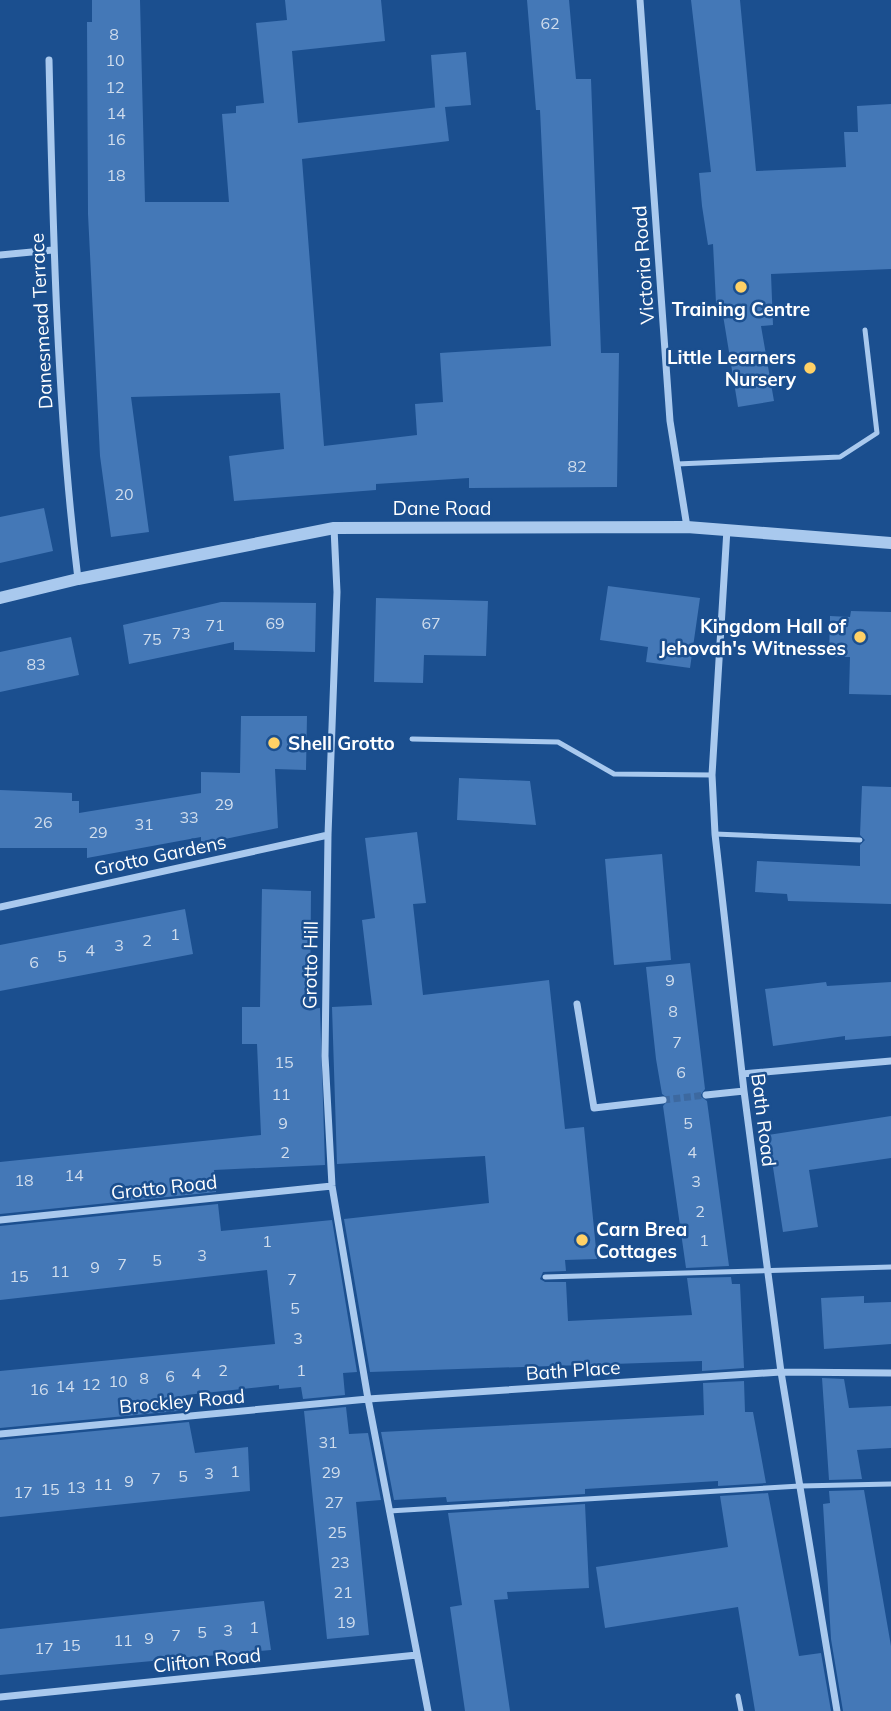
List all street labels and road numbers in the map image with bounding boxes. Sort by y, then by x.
street label: Victoria Road [627,205,659,325]
street label: Danesmead Terrace [24,232,58,410]
street label: Dane Road [393,496,491,520]
street label: Grotto Gardens [92,829,228,881]
street label: Grotto Hill [297,921,323,1009]
street label: Bath Road [746,1072,782,1168]
street label: Grotto Road [110,1169,218,1205]
street label: Bath Place [525,1355,621,1385]
street label: Brockley Road [118,1384,246,1418]
street label: Clifton Road [152,1642,262,1678]

